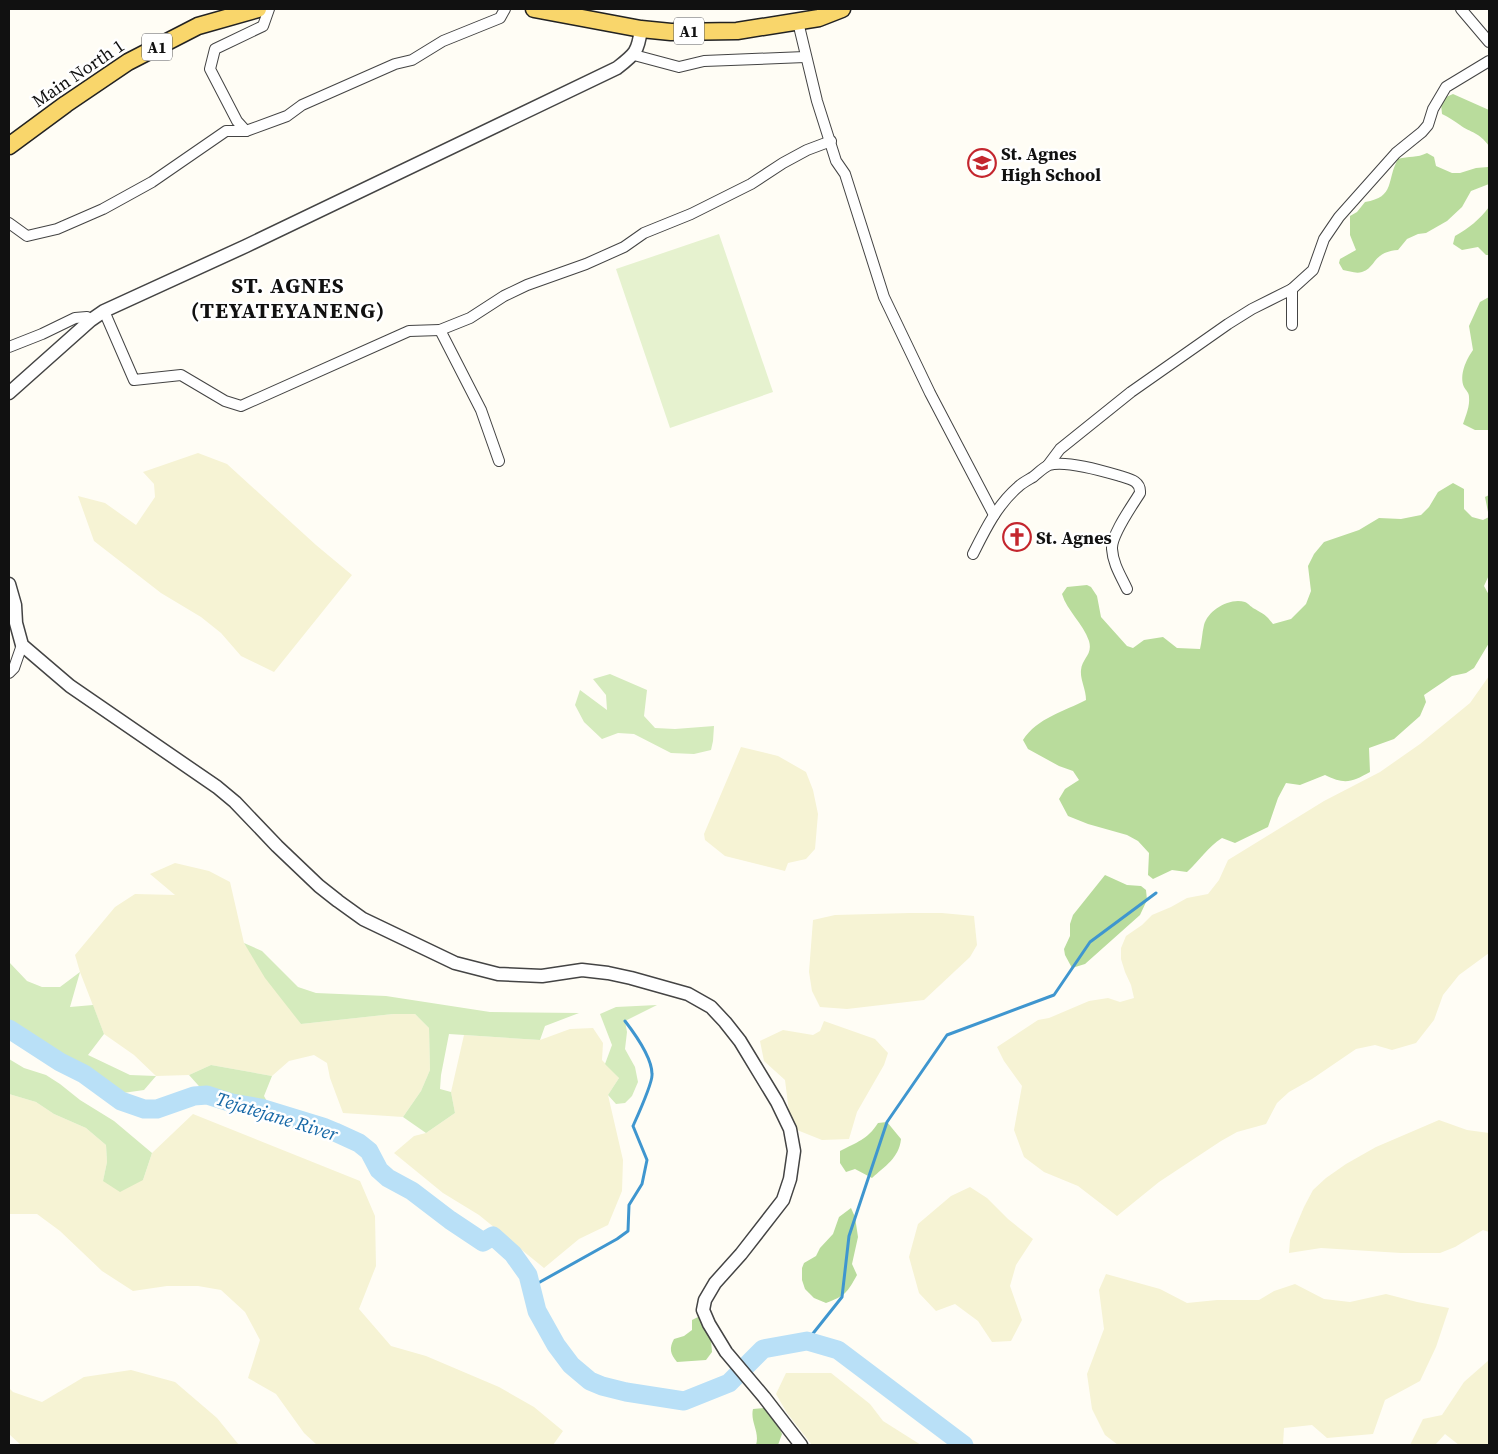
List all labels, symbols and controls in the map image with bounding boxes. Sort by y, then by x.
road number: A1 [674,18,704,44]
street label: Main North 1 [27,33,129,113]
road number: A1 [142,34,172,61]
place label: St. Agnes High School [1001,141,1101,187]
school or university icon: St. Agnes High School [967,148,997,178]
district label: ST. AGNES (TEYATEYANENG) [191,270,385,325]
church icon: St. Agnes [1002,522,1032,552]
place label: St. Agnes [1036,525,1112,550]
water label: Tejatejane River [213,1085,342,1147]

